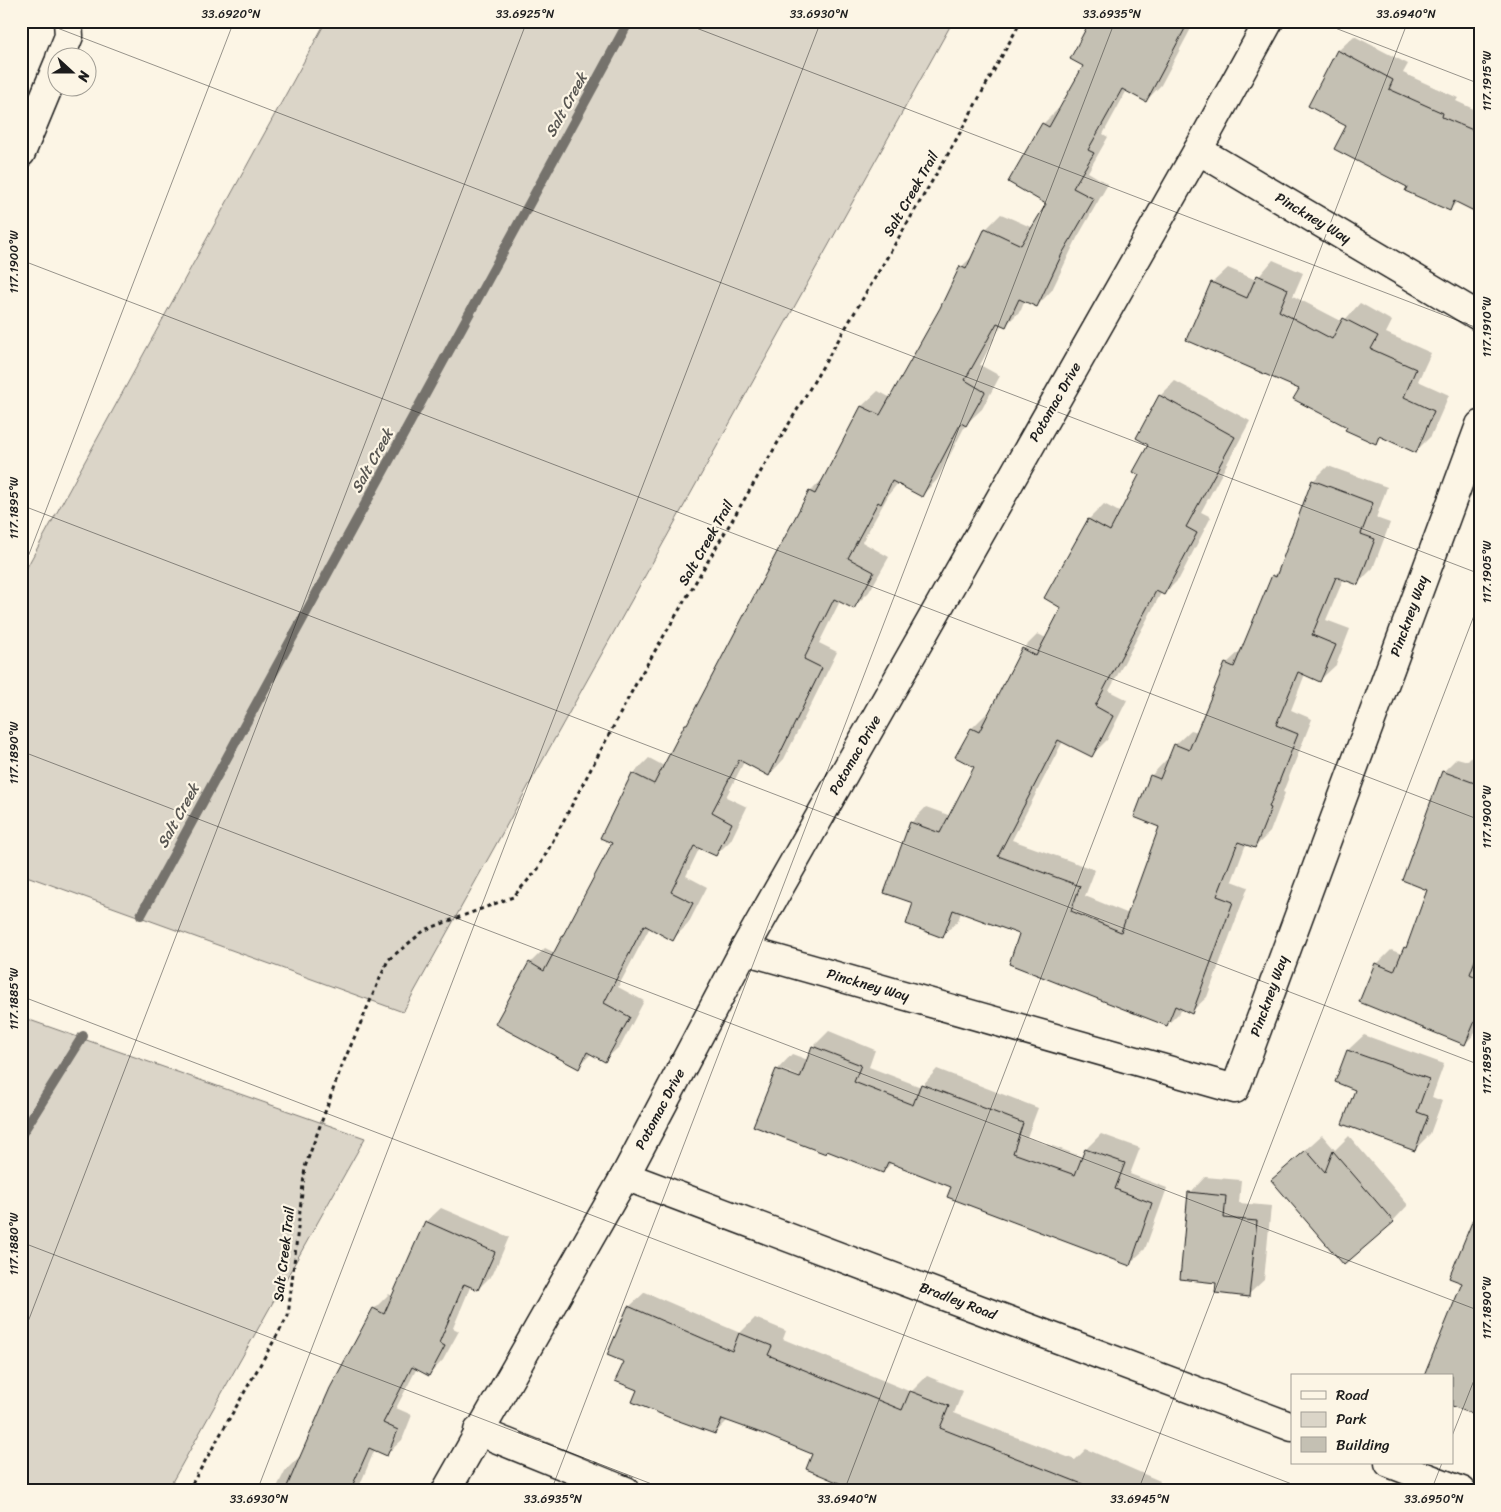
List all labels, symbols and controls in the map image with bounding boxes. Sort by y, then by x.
text: 33.6920°N [202,3,261,25]
text: 33.6925°N [496,3,555,25]
text: 33.6930°N [790,3,849,25]
text: 33.6935°N [1083,3,1142,25]
text: 33.6940°N [1376,3,1436,25]
north arrow [48,48,98,98]
text: 117.1915°W [1476,50,1498,111]
water label: Salt Creek [538,66,595,142]
text: N [70,67,97,86]
street label: Salt Creek Trail [876,146,946,242]
street label: Pinckney Way [1270,185,1357,251]
text: 117.1900°W [3,230,25,293]
text: 117.1910°W [1476,296,1498,357]
street label: Potomac Drive [1022,357,1088,447]
water label: Salt Creek [344,422,401,498]
text: 117.1895°W [3,476,25,539]
street label: Salt Creek Trail [671,495,741,591]
text: 117.1905°W [1476,540,1498,603]
street label: Pinckney Way [1383,571,1436,660]
street label: Potomac Drive [822,710,888,800]
text: 117.1890°W [3,721,25,784]
water label: Salt Creek [150,777,207,853]
text: 117.1900°W [1476,785,1498,848]
street label: Pinckney Way [1243,951,1296,1040]
street label: Pinckney Way [824,961,913,1009]
text: 117.1885°W [3,967,25,1030]
text: 117.1895°W [1476,1031,1498,1094]
street label: Potomac Drive [628,1064,692,1154]
street label: Salt Creek Trail [266,1204,302,1303]
text: 117.1880°W [3,1212,25,1275]
street label: Bradley Road [916,1275,1002,1328]
text: 117.1890°W [1476,1276,1498,1339]
legend [1291,1374,1454,1464]
text: Road [1336,1382,1369,1408]
text: Park [1336,1406,1367,1432]
text: Building [1336,1432,1390,1458]
text: 33.6930°N [230,1488,289,1510]
text: 33.6935°N [524,1488,583,1510]
text: 33.6940°N [817,1488,877,1510]
text: 33.6945°N [1110,1488,1170,1510]
text: 33.6950°N [1404,1488,1464,1510]

